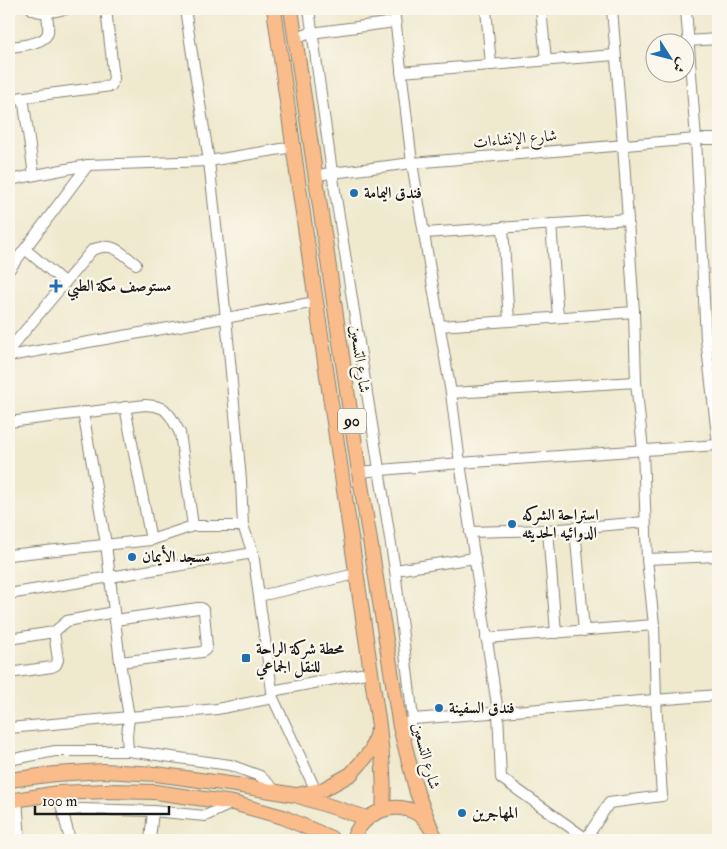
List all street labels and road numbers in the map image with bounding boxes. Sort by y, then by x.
street label: شارع الإنشاءات [472,125,558,156]
street label: شارع التسعين [342,324,375,395]
road number: 90 [338,408,366,434]
street label: شارع التسعين [405,720,445,792]

